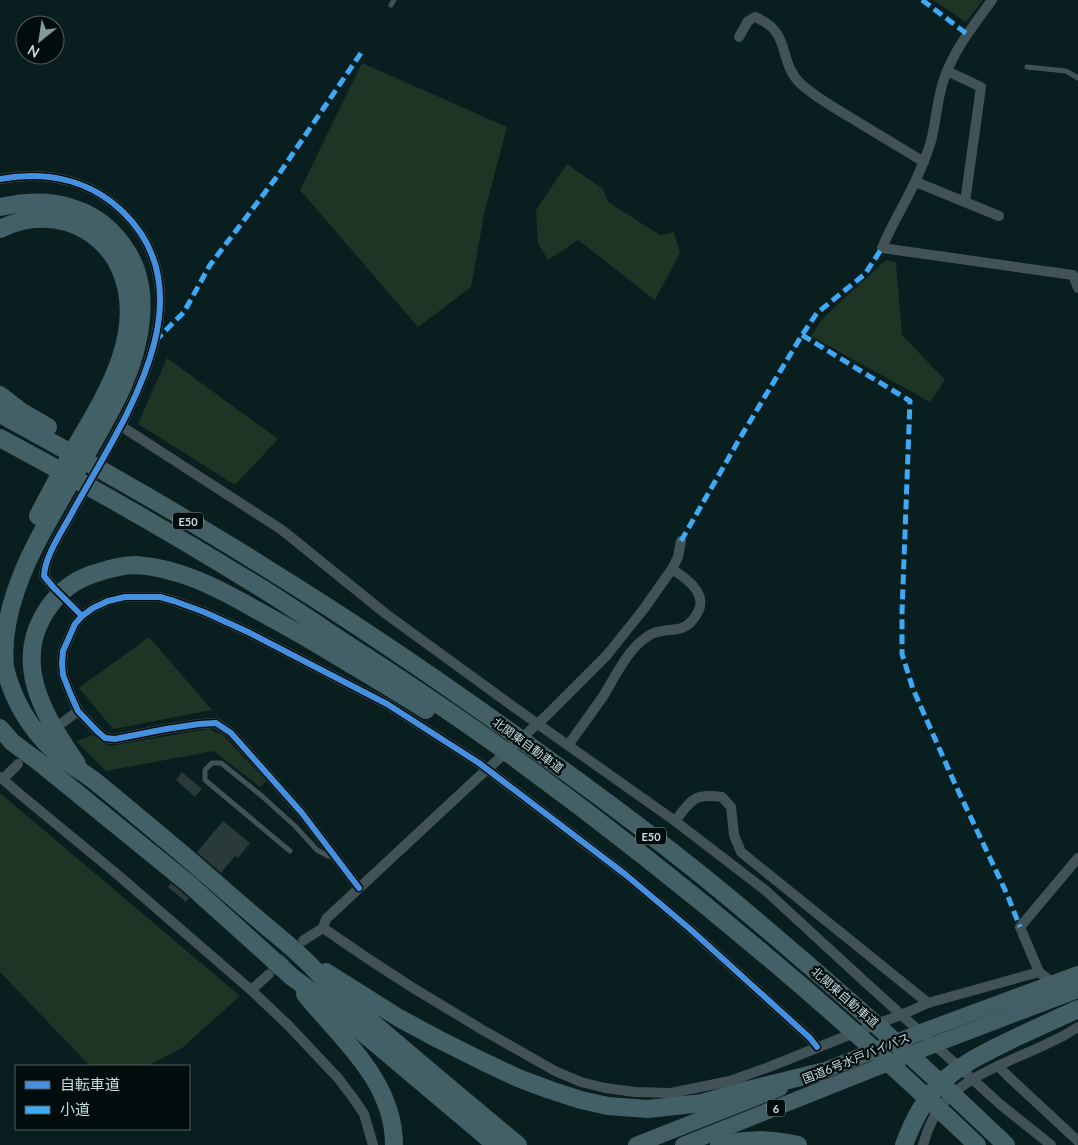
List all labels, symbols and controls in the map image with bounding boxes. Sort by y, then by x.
north arrow [15,15,65,65]
text: N [24,42,42,62]
road number: E50 [173,512,203,530]
street label: 北関東自動車道 [490,714,566,776]
road number: E50 [636,828,666,844]
street label: 北関東自動車道 [808,964,882,1030]
street label: 国道6号水戸バイパス [800,1030,912,1086]
legend [15,1065,190,1130]
text: 自転車道 [60,1075,120,1093]
text: 小道 [60,1100,90,1118]
road number: 6 [767,1100,785,1116]

